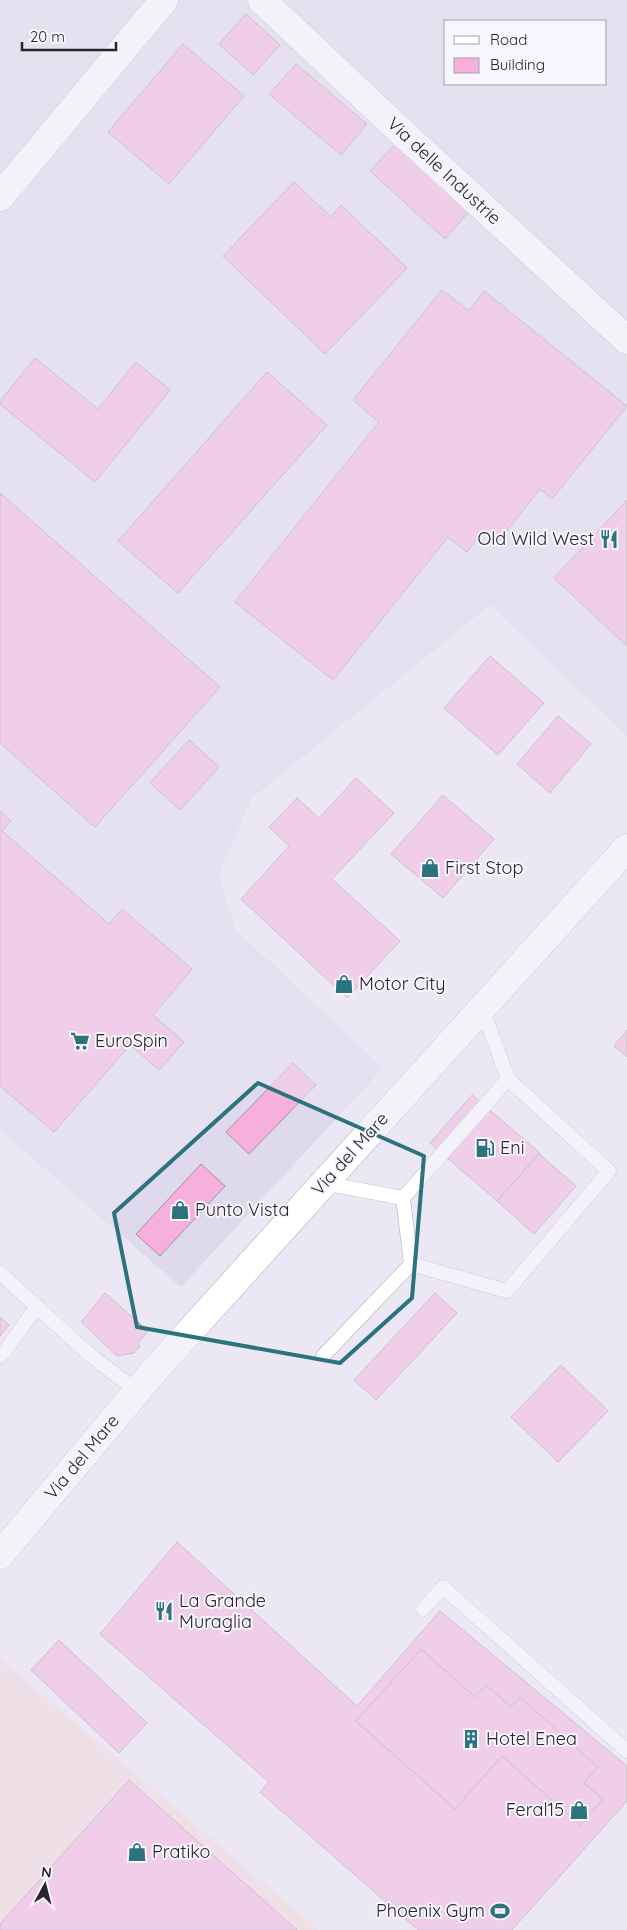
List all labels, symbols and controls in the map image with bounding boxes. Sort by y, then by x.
scale bar [22,20,116,52]
legend [444,20,607,85]
text: 20 m [30,27,65,46]
text: Road [490,30,527,49]
text: Building [490,55,545,74]
street label: Via delle Industrie [382,112,506,229]
place label: Old Wild West [478,527,594,550]
restaurant icon: Old Wild West [598,528,620,550]
place label: First Stop [445,856,523,879]
shop icon: First Stop [419,857,441,879]
place label: Motor City [359,972,445,995]
shop icon: Motor City [333,973,355,995]
place label: EuroSpin [95,1029,168,1052]
supermarket icon: EuroSpin [69,1030,91,1052]
street label: Via del Mare [306,1107,393,1200]
place label: Eni [500,1136,524,1159]
fuel station icon: Eni [474,1137,496,1159]
place label: Punto Vista [195,1198,289,1221]
shop icon: Punto Vista [169,1199,191,1221]
street label: Via del Mare [39,1409,124,1504]
place label: La Grande Muraglia [179,1589,266,1633]
restaurant icon: La Grande Muraglia [153,1600,175,1622]
place label: Hotel Enea [486,1727,577,1750]
building icon: Hotel Enea [460,1728,482,1750]
place label: Feral15 [506,1798,564,1821]
shop icon: Feral15 [568,1799,590,1821]
place label: Pratiko [152,1840,210,1863]
shop icon: Pratiko [126,1841,148,1863]
north arrow [20,1860,70,1910]
text: N [40,1863,53,1882]
place label: Phoenix Gym [376,1899,485,1922]
sports icon: Phoenix Gym [489,1900,511,1922]

